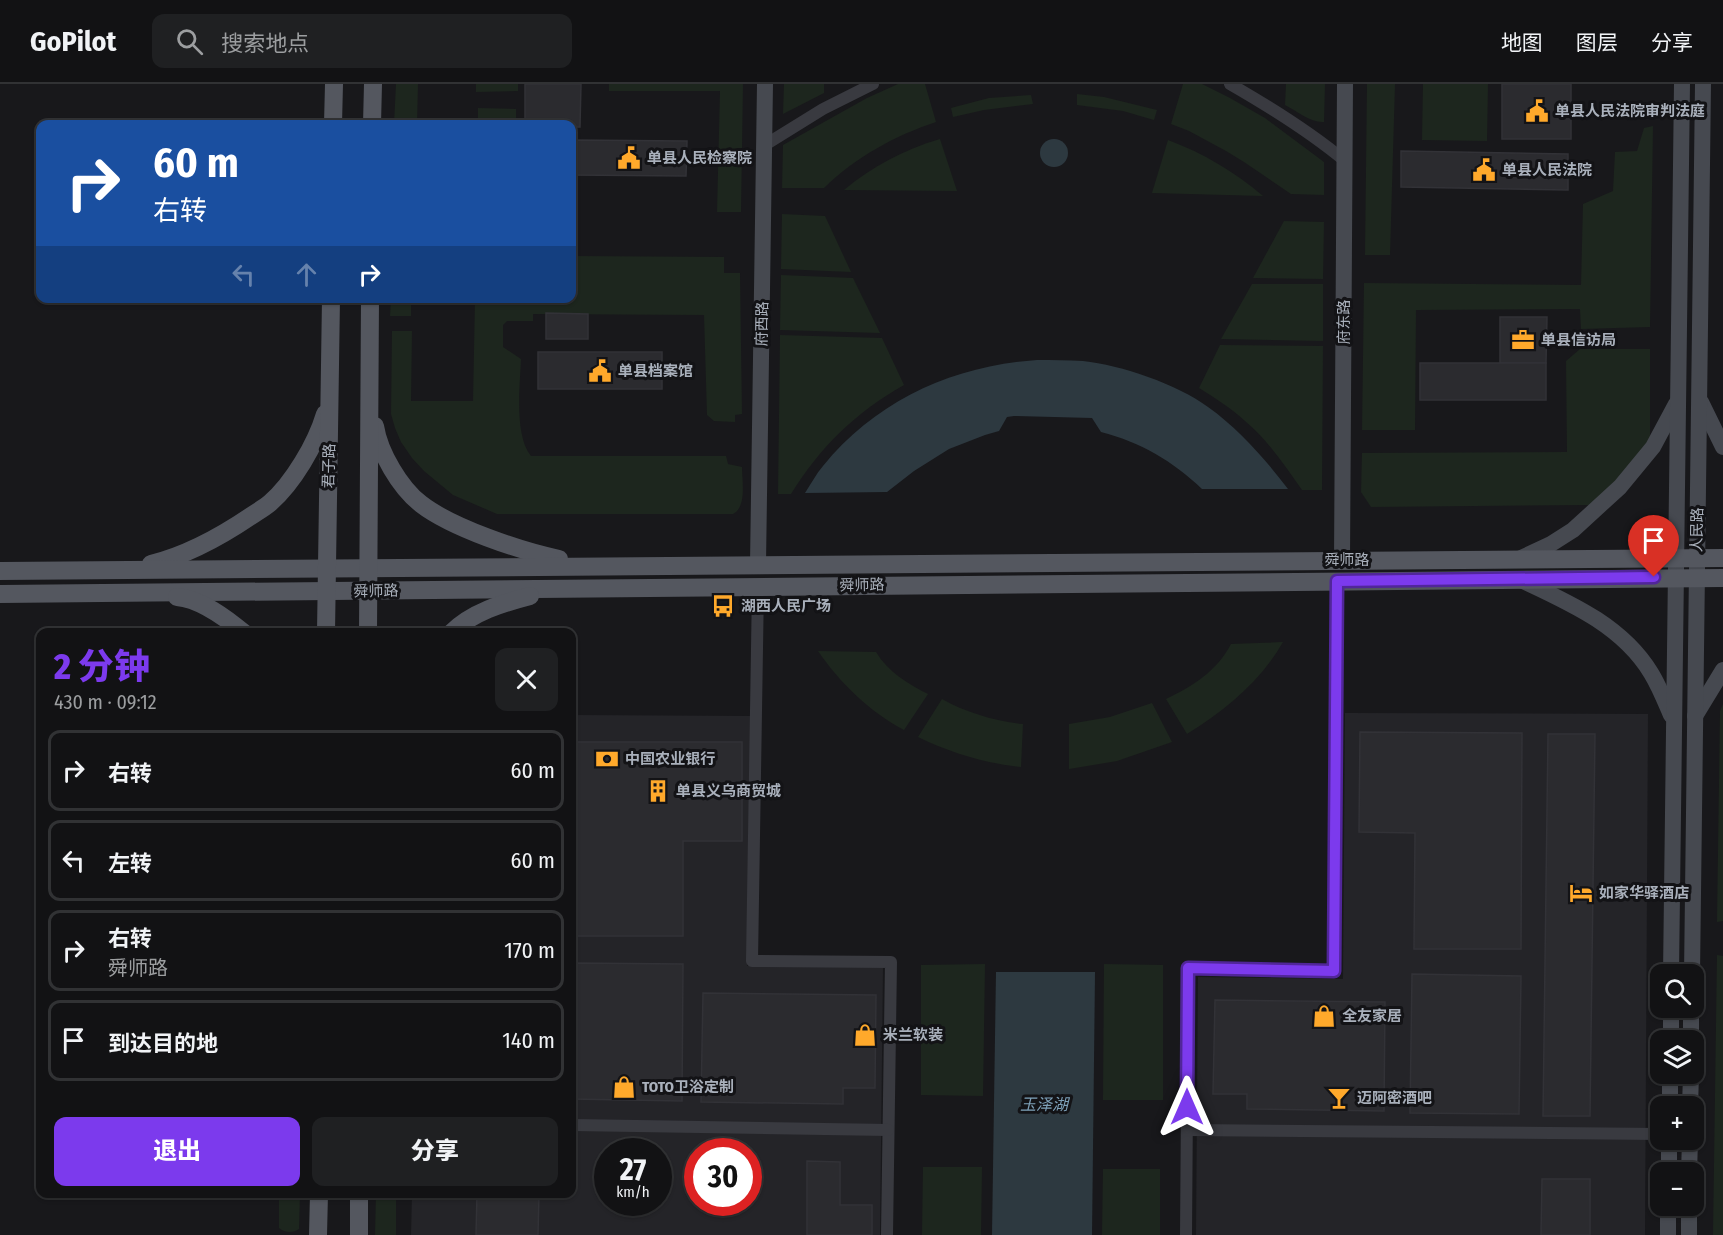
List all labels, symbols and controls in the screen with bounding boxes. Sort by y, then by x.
search box [152,14,572,68]
text: GoPilot [30,25,116,58]
icon: search [173,25,206,58]
text: 搜索地点 [221,30,309,57]
text: 地图 [1501,30,1543,56]
text: 图层 [1576,30,1618,56]
text: 分享 [1651,30,1693,56]
public building icon: 单县人民法院审判法庭 [1524,98,1550,124]
place label: 单县人民法院审判法庭 [1555,102,1705,120]
text: 60 m [153,138,239,188]
icon: right [54,144,132,222]
public building icon: 单县人民检察院 [616,145,642,171]
place label: 单县人民检察院 [647,149,752,167]
public building icon: 单县人民法院 [1471,157,1497,183]
place label: 单县人民法院 [1502,161,1592,179]
text: 右转 [153,195,207,227]
icon: left [227,258,260,291]
icon: ahead [290,258,323,291]
icon: right [353,258,386,291]
street label: 府东路 [1335,299,1353,345]
street label: 府西路 [753,301,771,347]
office icon: 单县信访局 [1510,327,1536,353]
place label: 单县信访局 [1541,331,1616,349]
public building icon: 单县档案馆 [587,358,613,384]
place label: 单县档案馆 [618,362,693,380]
street label: 君子路 [320,443,338,489]
street label: 人民路 [1688,507,1706,553]
pin [1628,515,1679,577]
icon: arrive [1637,524,1670,557]
street label: 舜师路 [1324,551,1370,569]
street label: 舜师路 [839,576,885,594]
street label: 舜师路 [353,582,399,600]
bus stop icon: 湖西人民广场 [710,593,736,619]
place label: 湖西人民广场 [741,597,831,615]
text: 2 分钟 [54,645,150,689]
button: close [495,648,558,711]
text: 430 m · 09:12 [54,690,157,714]
bank icon: 中国农业银行 [594,746,620,772]
place label: 中国农业银行 [625,750,715,768]
icon: right [57,754,90,787]
text: 60 m [511,757,555,784]
text: 右转 [108,760,152,787]
building icon: 单县义乌商贸城 [645,778,671,804]
place label: 单县义乌商贸城 [676,782,781,800]
icon: left [57,844,90,877]
text: 60 m [511,847,555,874]
text: 左转 [108,850,152,877]
hotel icon: 如家华驿酒店 [1568,880,1594,906]
place label: 如家华驿酒店 [1599,884,1689,902]
text: 右转 [108,925,152,952]
icon: right [57,934,90,967]
text: 170 m [504,937,555,964]
text: 舜师路 [108,956,168,980]
map controls [1650,964,1704,1216]
button: search [1650,964,1704,1018]
shop icon: 全友家居 [1311,1003,1337,1029]
place label: 全友家居 [1342,1007,1402,1025]
shop icon: 米兰软装 [852,1022,878,1048]
icon: arrive [57,1024,90,1057]
place label: 米兰软装 [883,1026,943,1044]
text: 140 m [502,1027,555,1054]
text: 到达目的地 [108,1030,218,1057]
button: layers [1650,1030,1704,1084]
shop icon: TOTO卫浴定制 [611,1074,637,1100]
position arrow [1155,1075,1219,1139]
place label: TOTO卫浴定制 [642,1078,734,1096]
bar icon: 迈阿密酒吧 [1326,1085,1352,1111]
place label: 迈阿密酒吧 [1357,1089,1432,1107]
water label: 玉泽湖 [1020,1095,1071,1114]
button: + [1650,1096,1704,1150]
button: 退出 [54,1117,300,1186]
button: 分享 [312,1117,558,1186]
speed limit sign: 30 [684,1138,762,1216]
text: 27 [620,1152,646,1188]
button: − [1650,1162,1704,1216]
text: km/h [616,1183,650,1201]

